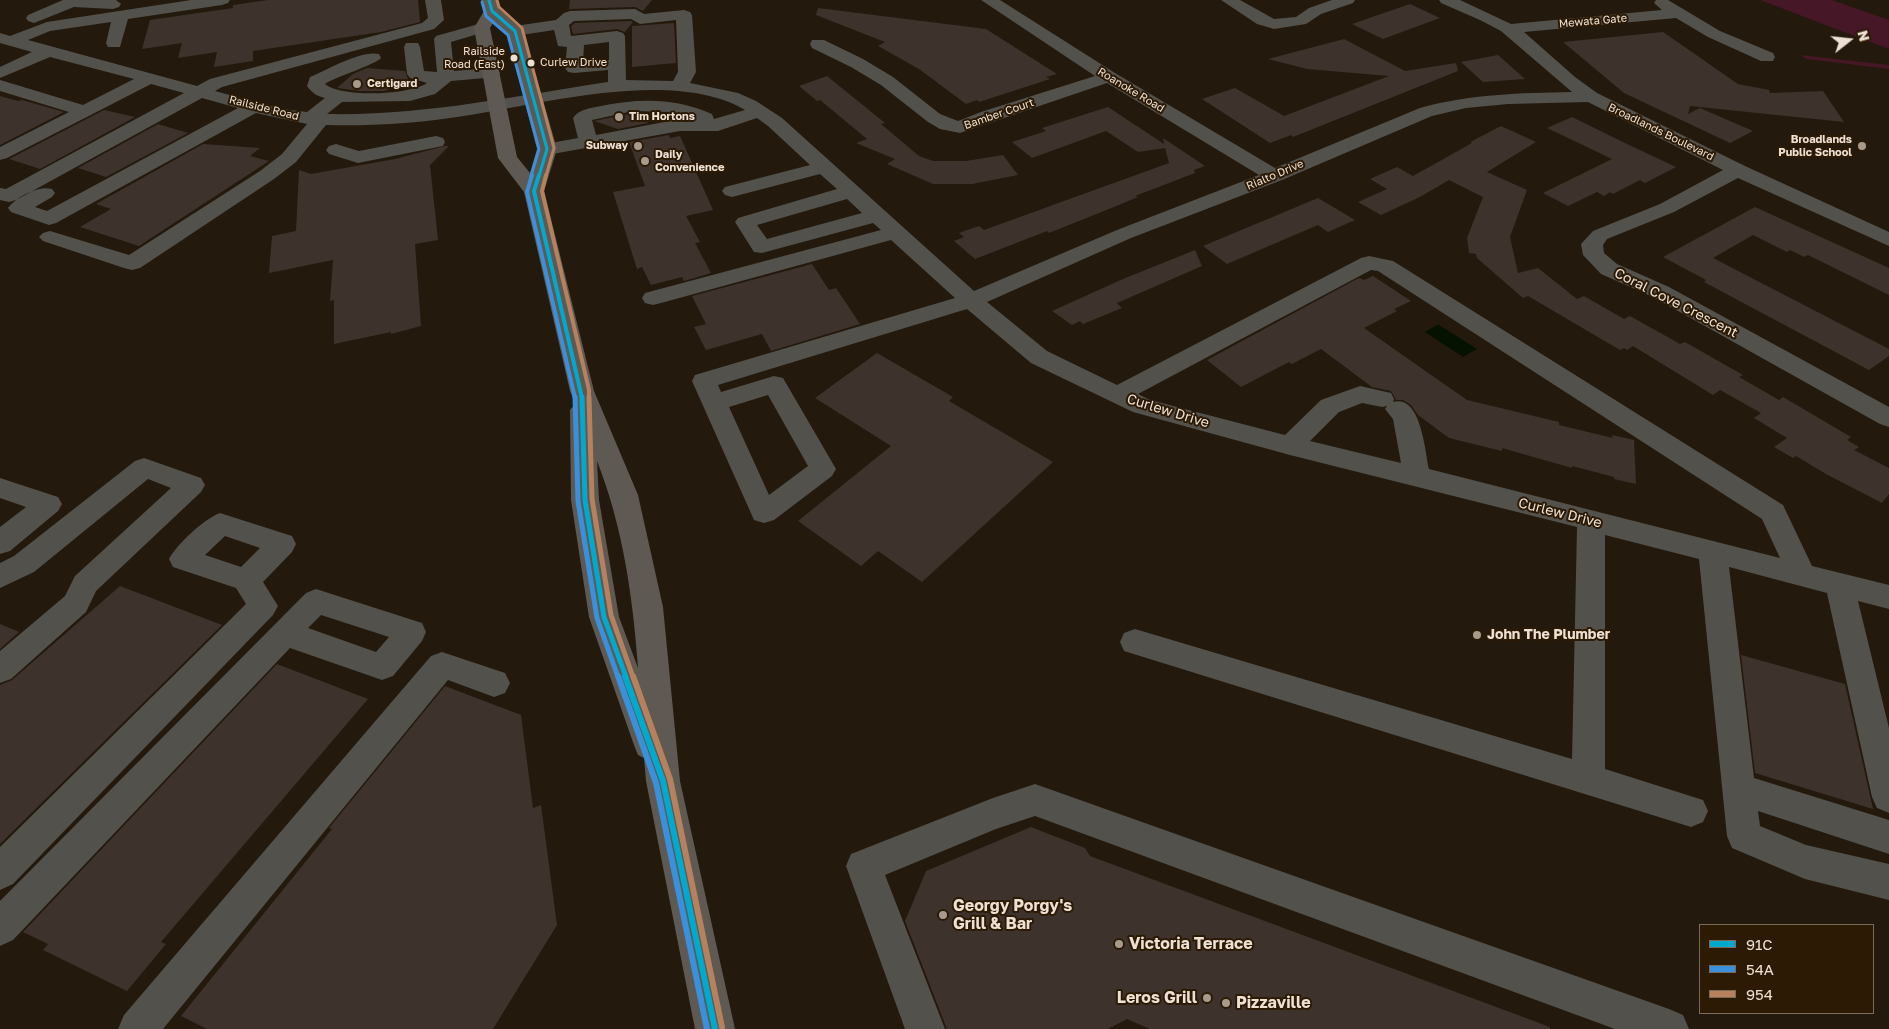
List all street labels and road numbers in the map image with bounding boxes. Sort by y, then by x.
street label: Mewata Gate [1558,11,1628,31]
street label: Roanoke Road [1095,65,1167,115]
street label: Railside Road [228,93,300,123]
street label: Bamber Court [962,96,1036,132]
street label: Broadlands Boulevard [1606,101,1716,163]
street label: Rialto Drive [1244,157,1306,193]
street label: Coral Cove Crescent [1612,265,1740,341]
street label: Curlew Drive [1125,390,1211,432]
street label: Curlew Drive [1517,495,1603,531]

